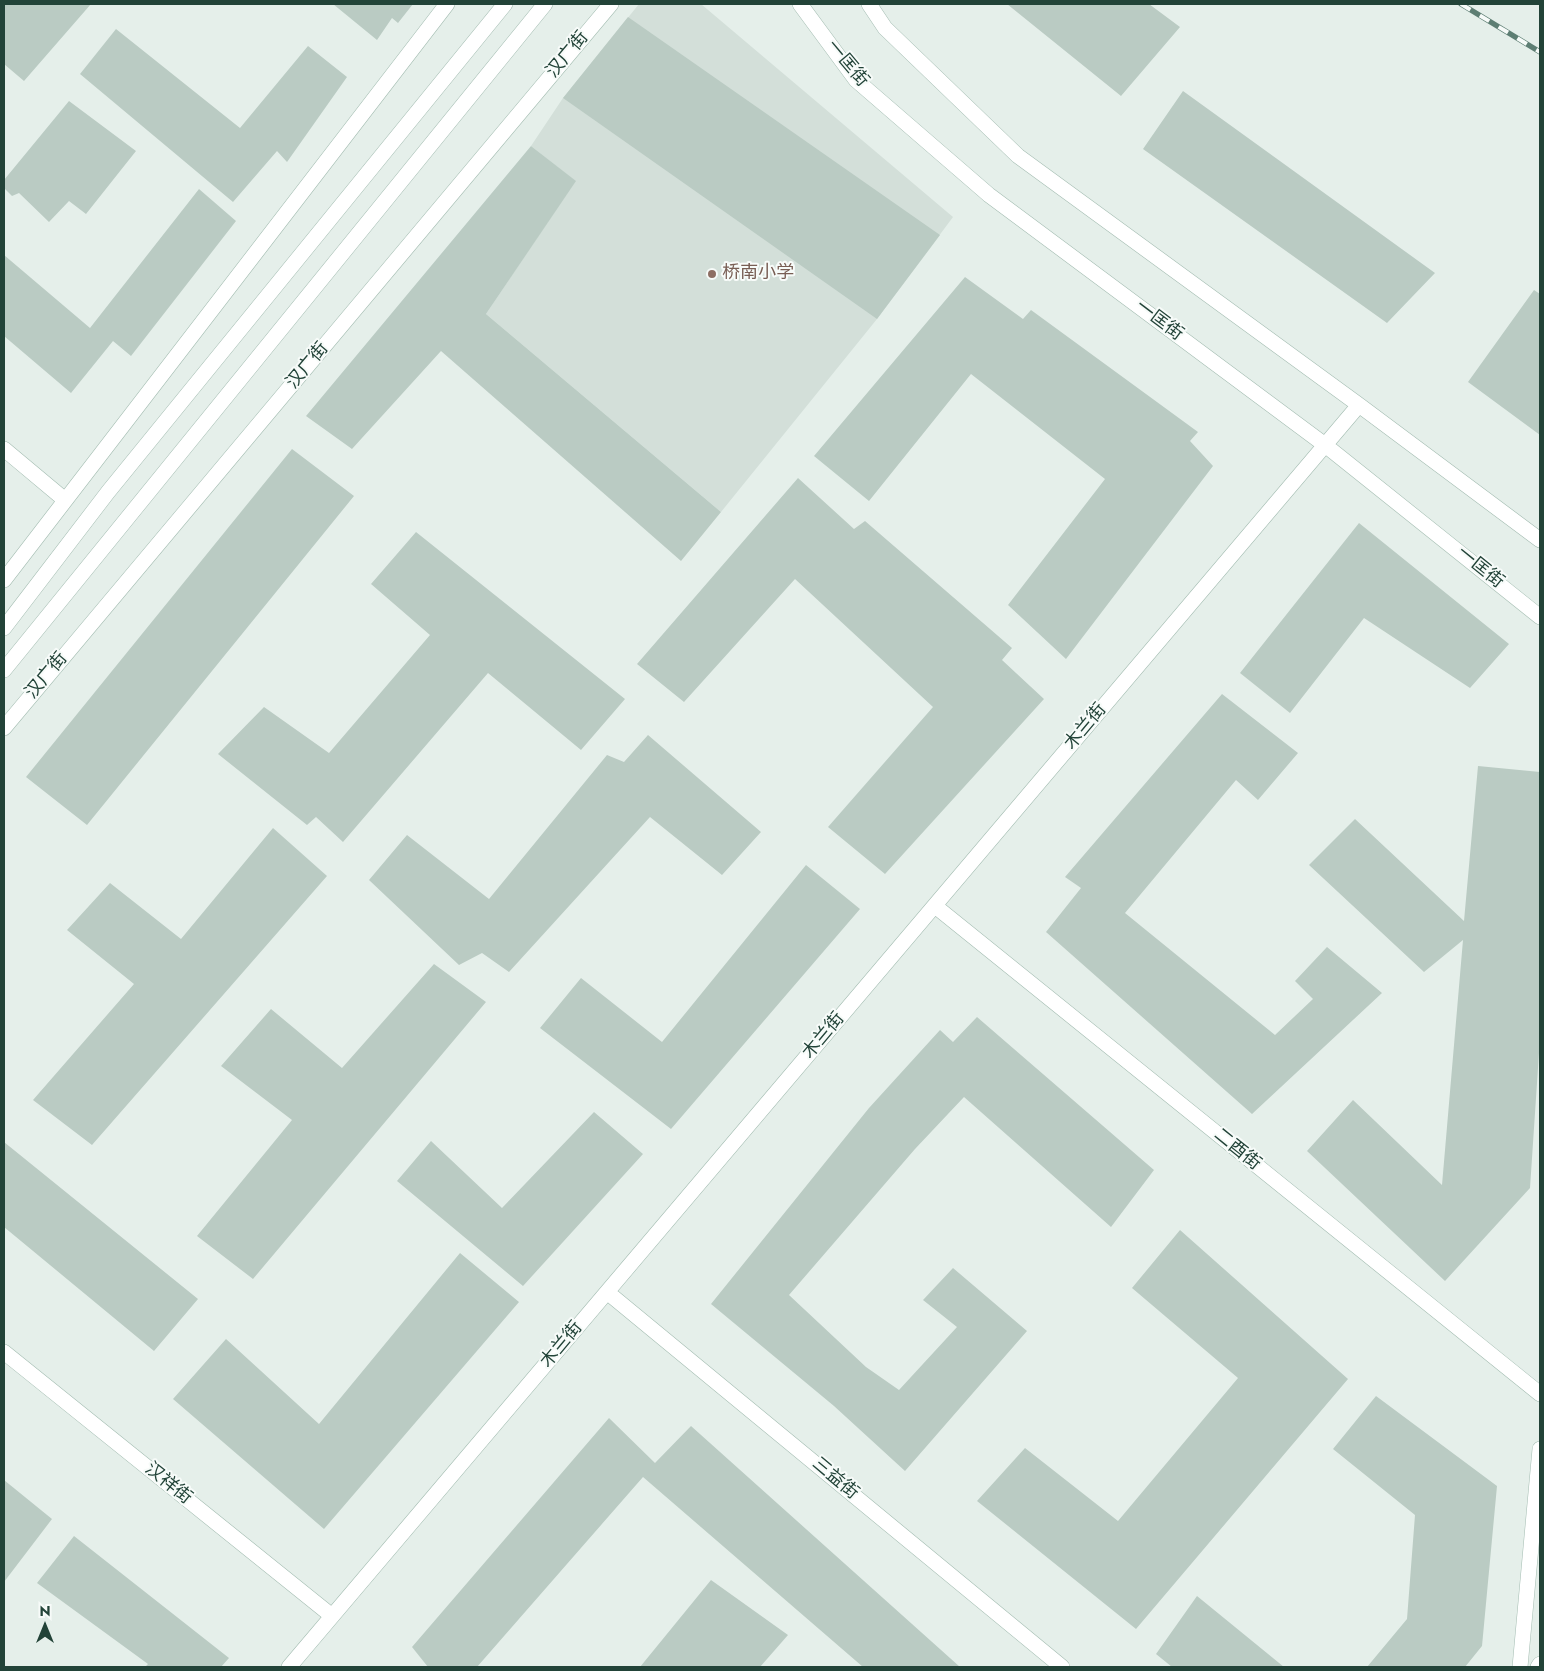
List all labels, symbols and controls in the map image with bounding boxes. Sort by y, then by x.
street label: 汉广街 [542,27,594,83]
street label: 一匡街 [821,36,873,92]
place label: 桥南小学 [722,263,794,285]
marker: 桥南小学 [706,268,718,280]
street label: 一匡街 [1131,296,1187,346]
street label: 汉广街 [282,338,334,394]
street label: 一匡街 [1452,543,1508,593]
street label: 汉广街 [21,648,73,704]
street label: 木兰街 [1060,699,1112,755]
street label: 木兰街 [798,1008,850,1064]
street label: 二酉街 [1209,1125,1265,1175]
street label: 木兰街 [536,1317,588,1373]
street label: 三益街 [807,1453,863,1505]
street label: 汉祥街 [140,1459,196,1509]
north arrow [20,1601,70,1651]
text: N [39,1601,51,1621]

